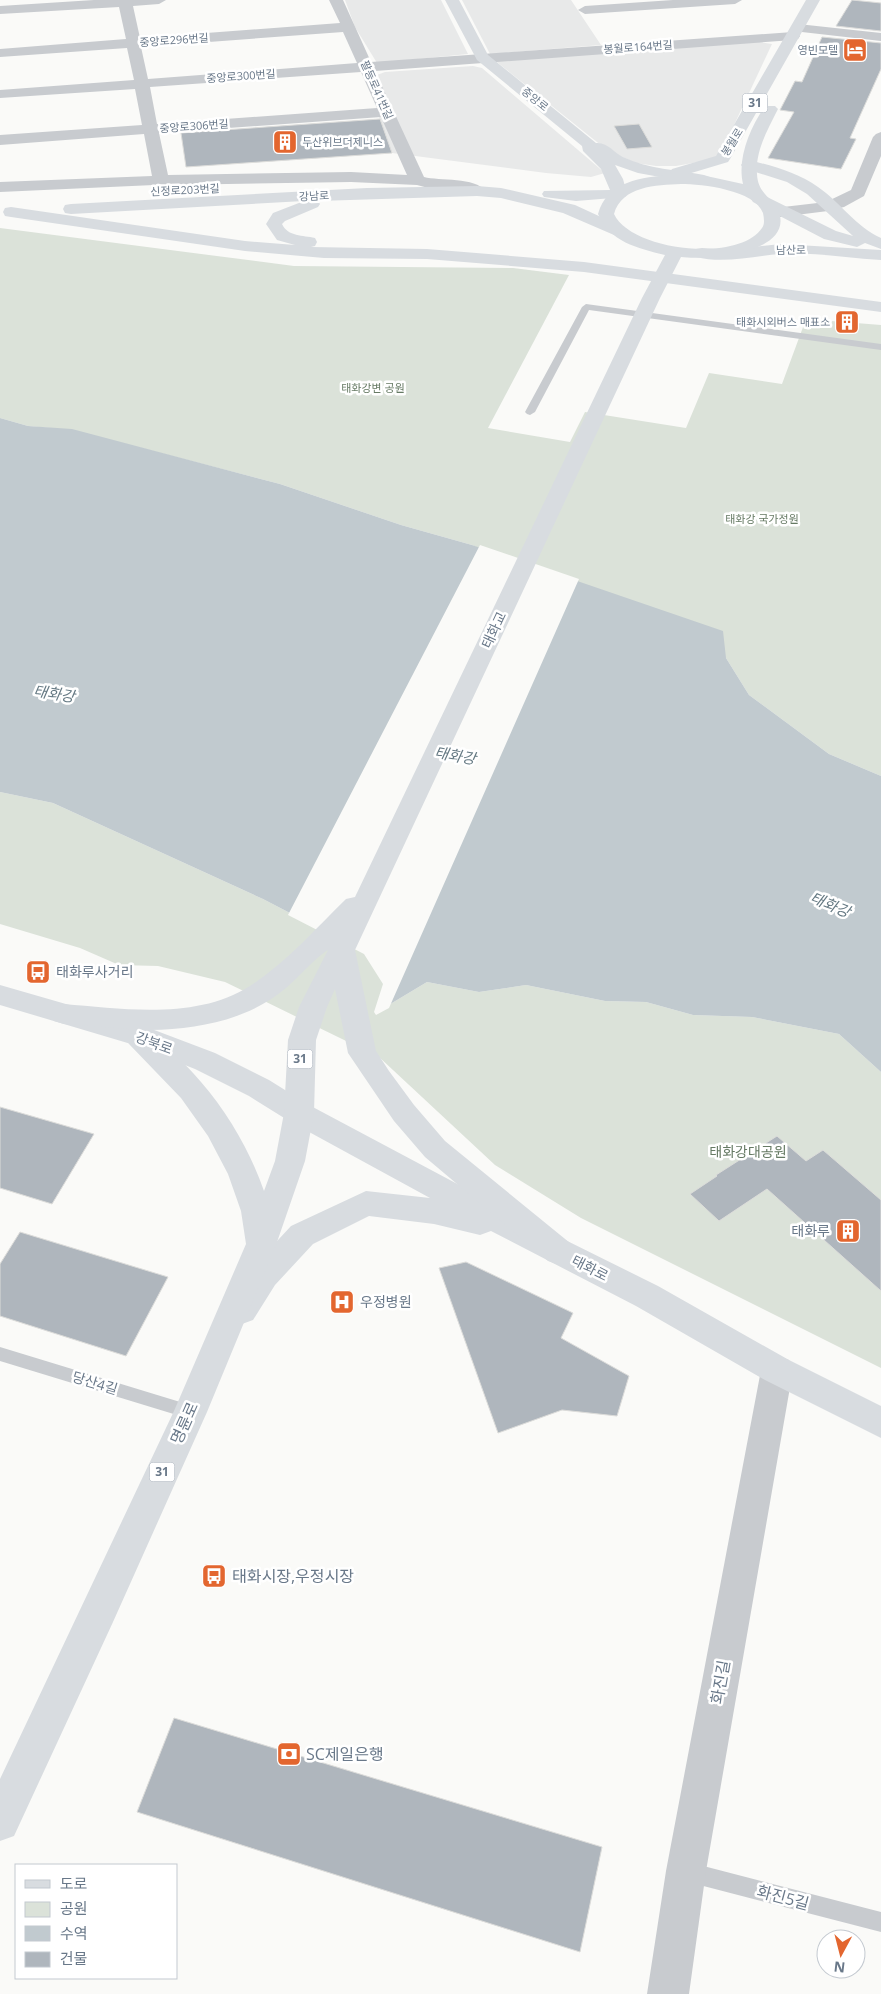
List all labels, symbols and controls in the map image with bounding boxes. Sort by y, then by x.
street label: 중앙로296번길 [139,30,209,49]
street label: 봉월로164번길 [603,37,673,56]
hotel icon: 영빈모텔 [842,37,868,63]
place label: 영빈모텔 [798,42,838,57]
street label: 팔등로41번길 [358,58,397,122]
street label: 중앙로300번길 [206,66,276,85]
street label: 중앙로 [519,83,552,114]
road number: 31 [742,94,768,112]
street label: 중앙로306번길 [159,116,229,135]
street label: 봉월로 [717,125,746,159]
building icon: 두산위브더제니스 [272,129,298,155]
place label: 두산위브더제니스 [302,134,383,149]
street label: 신정로203번길 [150,180,220,199]
street label: 강남로 [298,187,330,204]
street label: 남산로 [776,242,806,257]
building icon: 태화시외버스 매표소 [834,309,860,335]
place label: 태화시외버스 매표소 [736,314,830,329]
park label: 태화강변 공원 [341,380,405,395]
park label: 태화강 국가정원 [725,511,799,526]
street label: 태화교 [477,608,510,651]
water label: 태화강 [32,680,78,706]
water label: 태화강 [433,742,479,769]
water label: 태화강 [807,887,855,922]
bus stop icon: 태화루사거리 [25,959,51,985]
place label: 태화루사거리 [56,962,133,981]
street label: 강북로 [133,1027,176,1058]
road number: 31 [288,1050,312,1068]
park label: 태화강대공원 [709,1142,787,1161]
building icon: 태화루 [835,1218,861,1244]
place label: 태화루 [791,1221,830,1240]
street label: 태화로 [569,1250,612,1285]
hospital icon: 우정병원 [329,1289,355,1315]
place label: 우정병원 [360,1292,412,1311]
street label: 당산4길 [70,1367,120,1398]
street label: 명륜로 [165,1398,203,1448]
road number: 31 [150,1462,174,1481]
bus stop icon: 태화시장,우정시장 [201,1563,227,1589]
place label: 태화시장,우정시장 [232,1565,354,1587]
street label: 화진길 [705,1658,735,1706]
bank icon: SC제일은행 [276,1741,302,1767]
place label: SC제일은행 [306,1743,384,1765]
legend [15,1864,178,1979]
text: 도로 [60,1873,88,1893]
street label: 화진5길 [754,1879,812,1915]
text: 공원 [60,1898,88,1918]
text: 수역 [60,1923,88,1943]
north arrow [816,1929,866,1979]
text: 건물 [60,1948,88,1968]
text: N [833,1957,846,1978]

